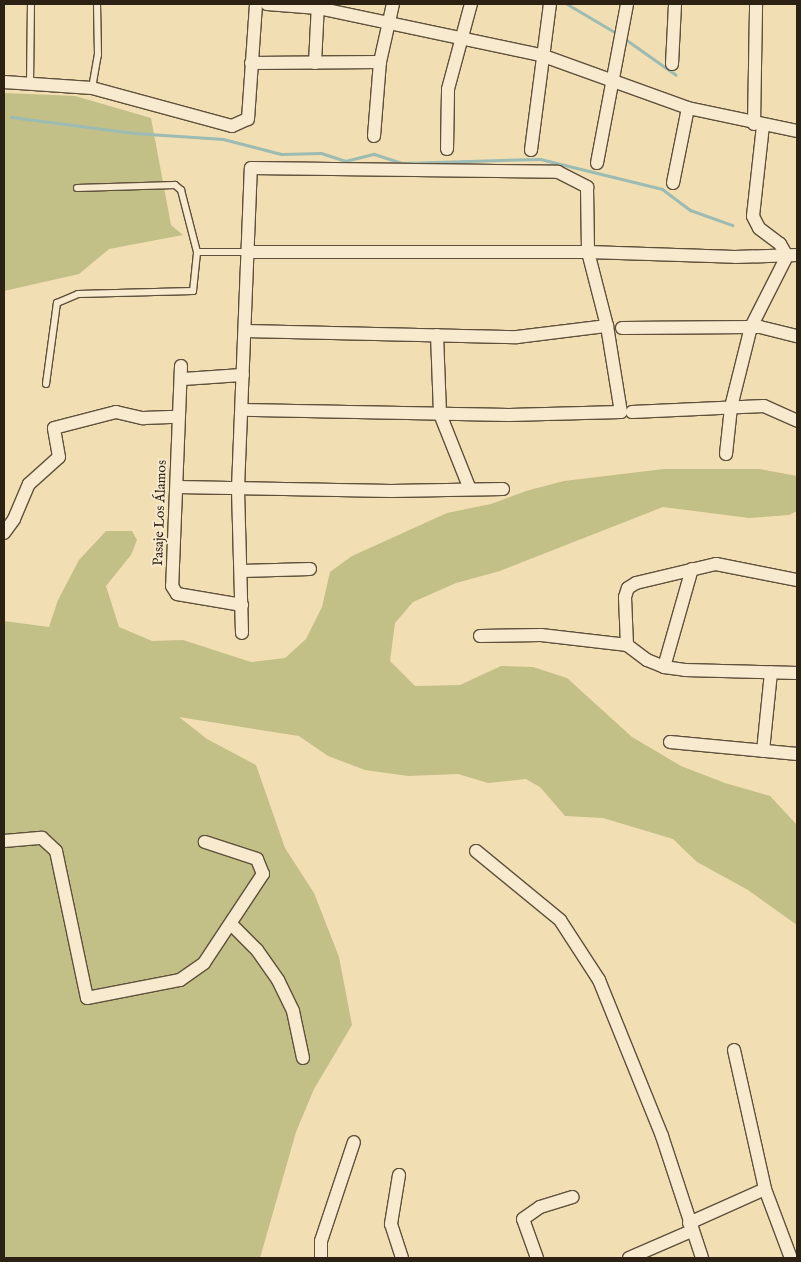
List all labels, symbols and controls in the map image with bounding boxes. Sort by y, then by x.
street label: Pasaje Los Álamos [150,460,170,566]

